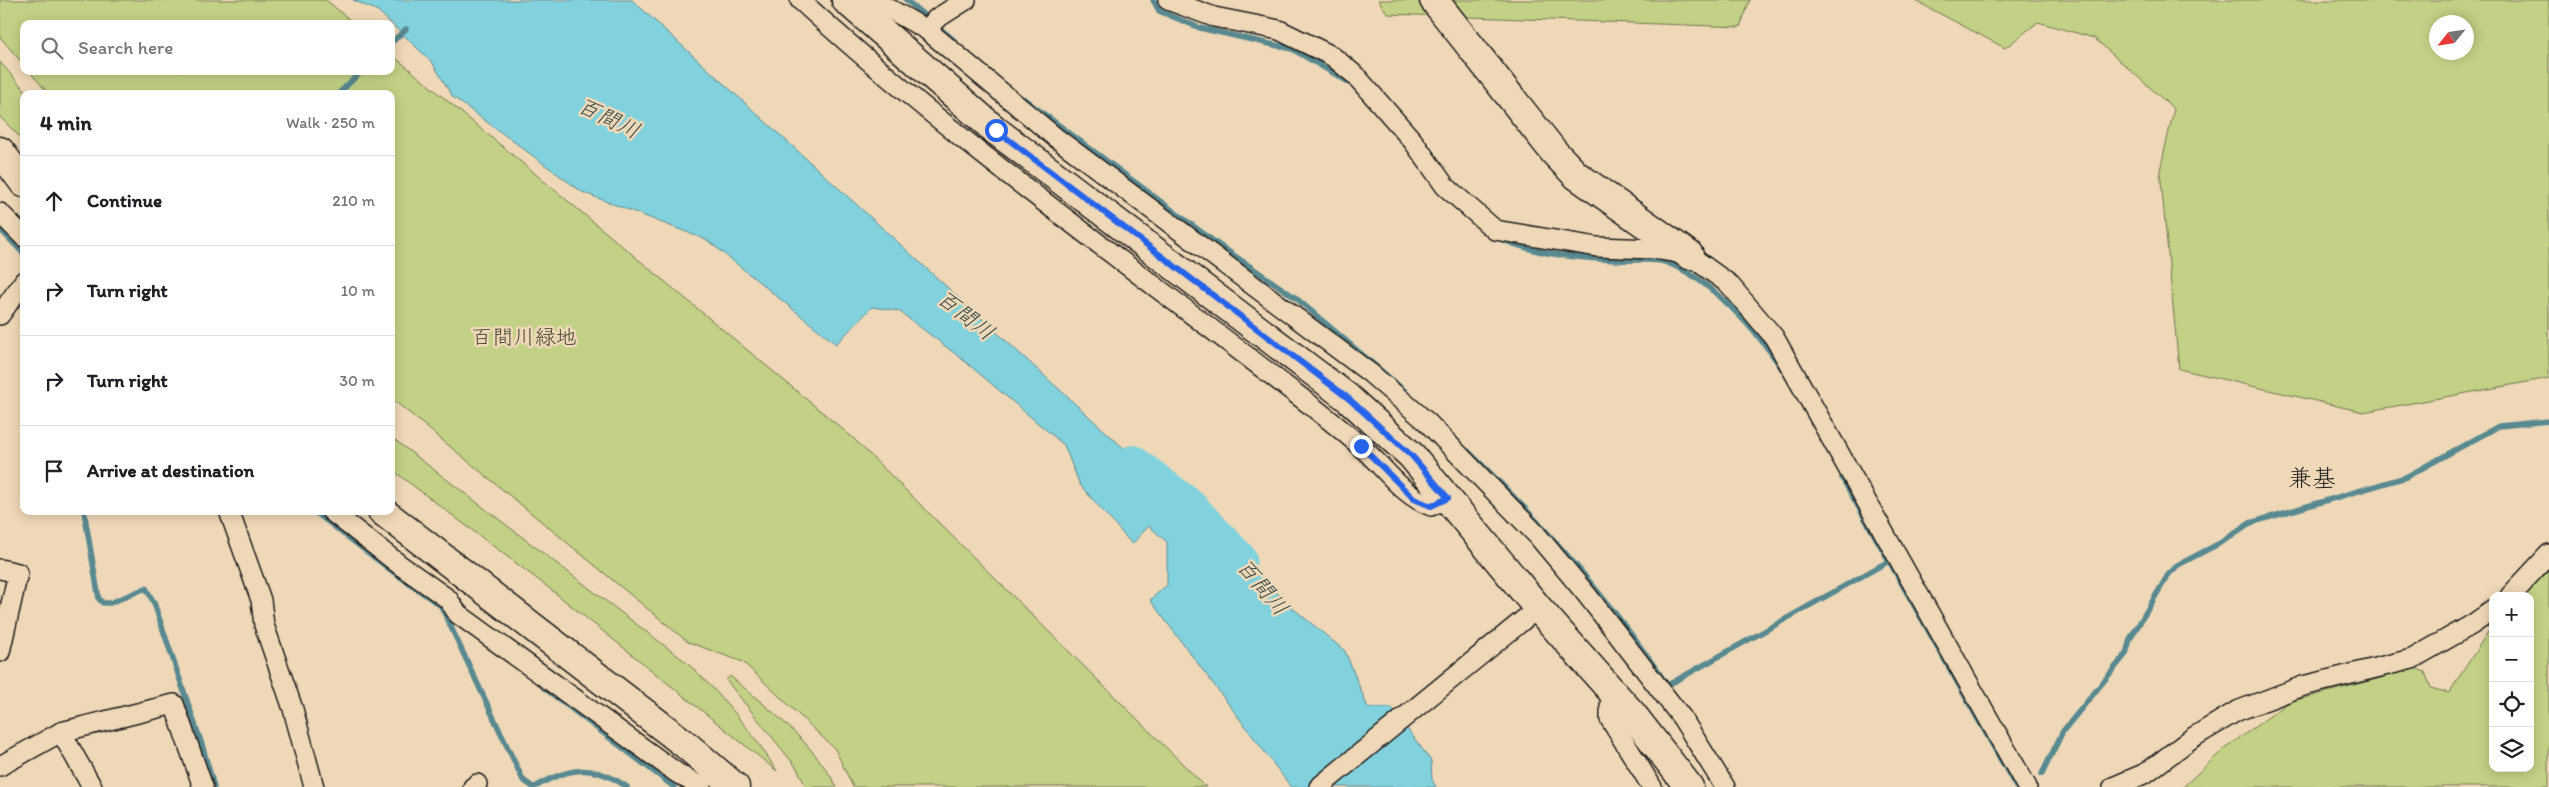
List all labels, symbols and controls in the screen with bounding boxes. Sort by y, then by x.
north arrow [2429,15,2474,60]
search box [20,20,395,75]
icon: search [38,34,66,62]
text: Search here [78,36,173,59]
water label: 百間川 [573,91,645,145]
text: 4 min [40,110,92,135]
text: Walk · 250 m [286,113,375,132]
route start [985,119,1008,142]
icon: ahead [40,187,68,215]
text: Continue [87,189,162,212]
text: 210 m [332,191,375,210]
icon: right [40,277,68,305]
text: Turn right [87,279,168,302]
text: 10 m [341,281,375,300]
water label: 百間川 [932,284,1000,346]
park label: 百間川緑地 [472,324,577,349]
icon: right [40,367,68,395]
text: Turn right [87,369,168,392]
text: 30 m [339,371,375,390]
route end [1350,435,1373,458]
icon: arrive [40,457,68,485]
text: Arrive at destination [87,459,254,482]
district label: 兼基 [2288,463,2336,492]
water label: 百間川 [1231,553,1295,621]
map controls [2489,592,2534,772]
button: + [2489,592,2534,637]
button: − [2489,637,2534,682]
button: locate [2489,682,2534,727]
button: layers [2489,727,2534,772]

